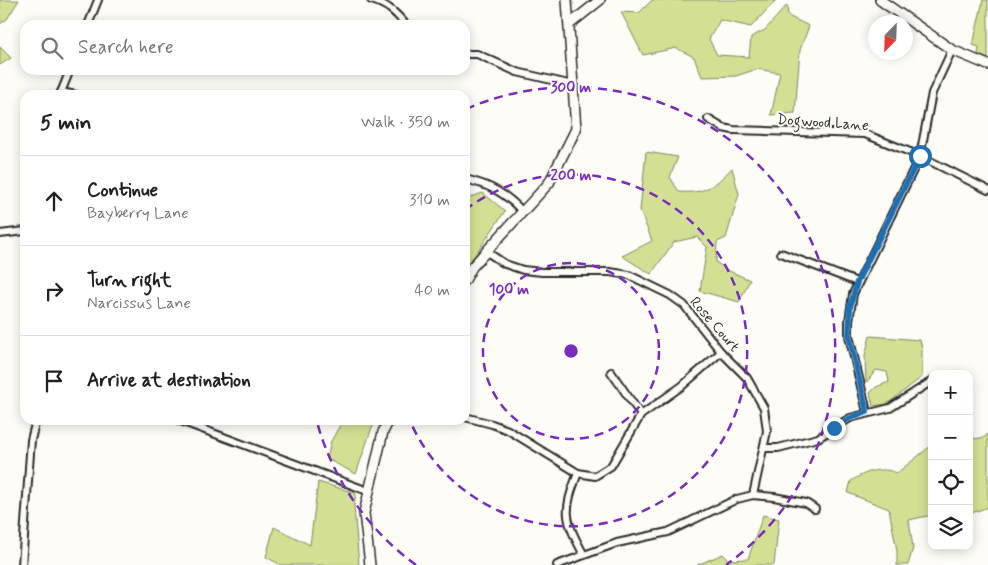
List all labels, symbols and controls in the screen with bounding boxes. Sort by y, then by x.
north arrow [868,15,913,60]
search box [20,20,470,75]
icon: search [38,34,66,62]
text: Search here [78,35,174,60]
text: 300 m [551,78,591,98]
text: 5 min [40,109,92,137]
street label: Dogwood Lane [776,110,870,137]
text: Walk · 350 m [361,112,450,133]
route start [909,145,932,168]
text: 200 m [551,166,592,186]
text: Continue [87,178,158,203]
icon: ahead [40,187,68,215]
text: 310 m [409,190,450,211]
text: Bayberry Lane [87,203,188,224]
text: Turn right [87,268,171,293]
icon: right [40,277,68,305]
text: 40 m [414,280,450,301]
text: 100 m [489,280,529,300]
text: Narcissus Lane [87,293,191,314]
street label: Rose Court [685,293,744,357]
centre of rings [562,342,580,360]
icon: arrive [40,367,68,395]
text: Arrive at destination [87,368,251,393]
map controls [928,370,973,550]
button: + [928,370,973,415]
button: − [928,415,973,460]
route end [823,417,846,440]
button: locate [928,460,973,505]
button: layers [928,505,973,550]

